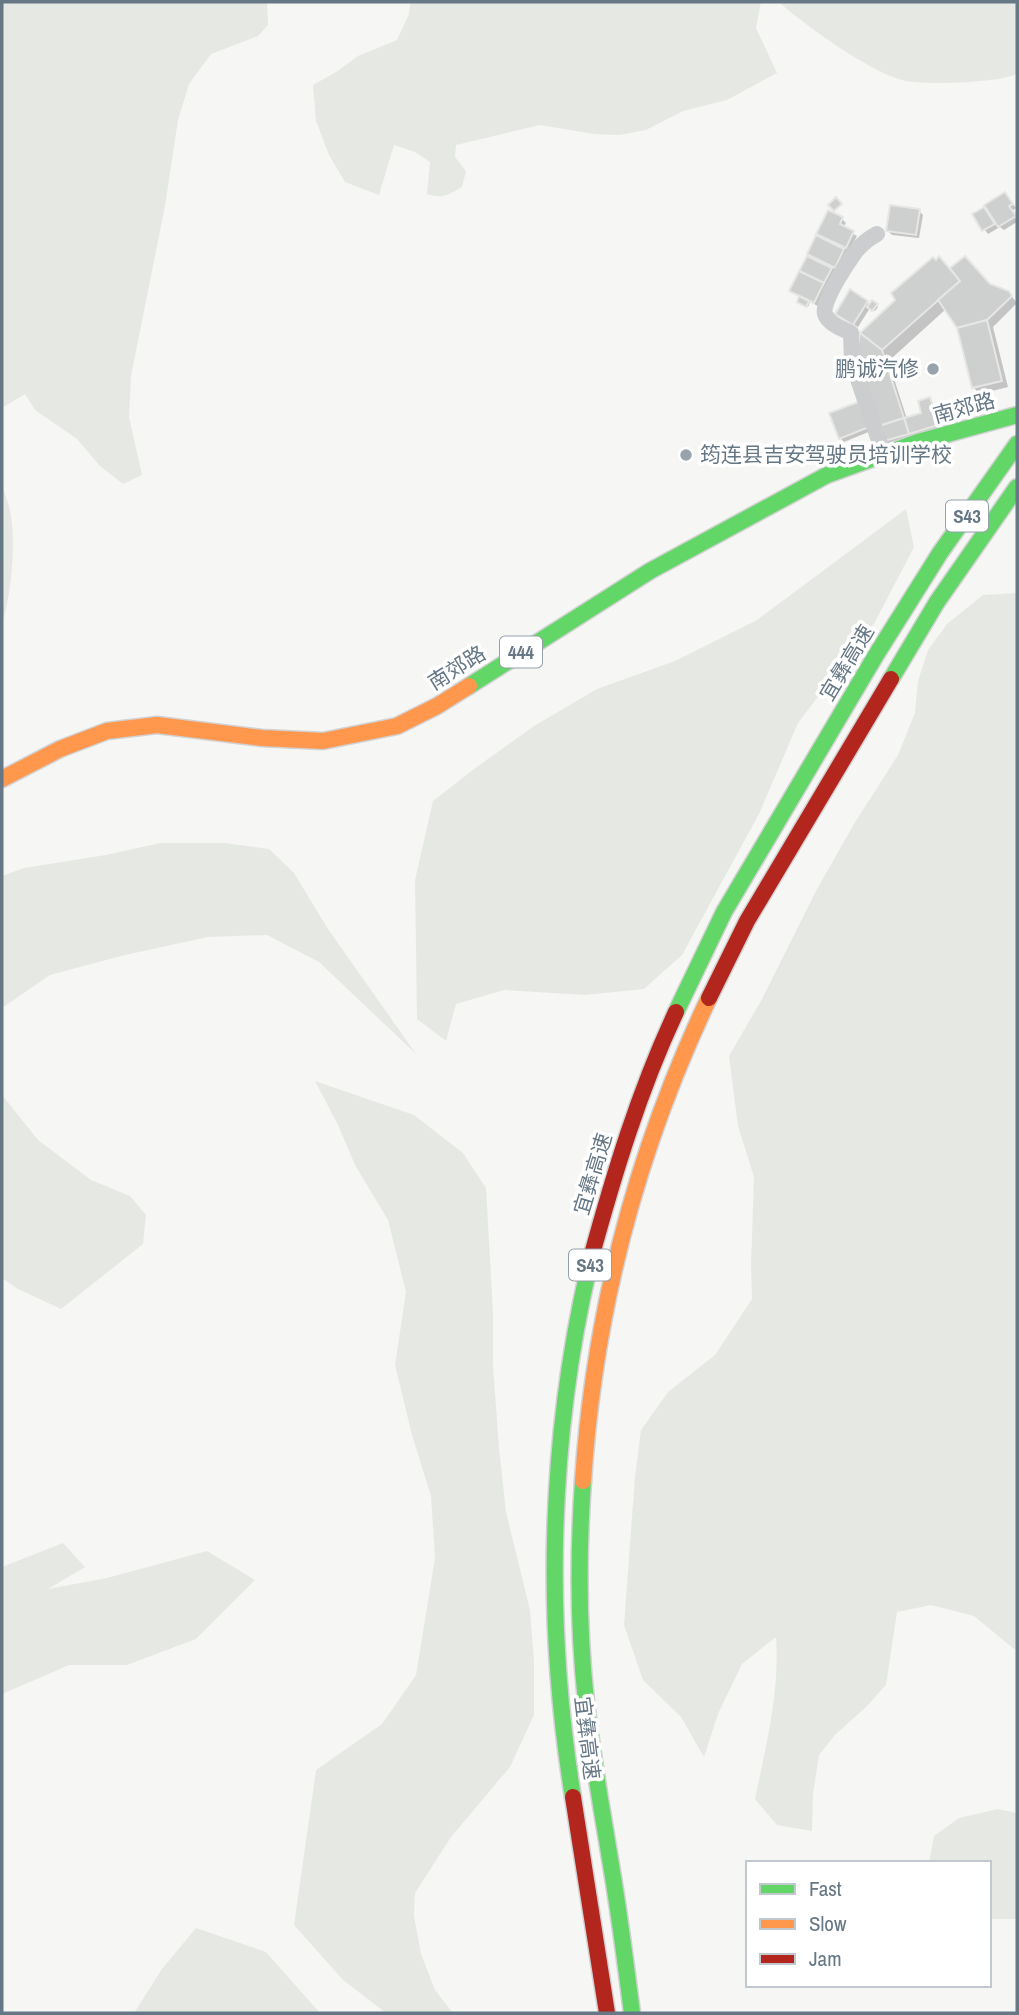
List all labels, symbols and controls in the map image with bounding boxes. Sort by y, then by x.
place label: 鹏诚汽修 [835,354,919,383]
marker: 鹏诚汽修 [925,361,941,377]
street label: 南郊路 [930,385,998,430]
place label: 筠连县吉安驾驶员培训学校 [700,440,952,469]
marker: 筠连县吉安驾驶员培训学校 [678,447,694,463]
road number: S43 [946,500,988,531]
street label: 宜彝高速 [813,619,881,706]
road number: 444 [500,636,542,667]
street label: 南郊路 [422,639,491,697]
street label: 宜彝高速 [566,1129,619,1218]
road number: S43 [569,1250,611,1280]
street label: 宜彝高速 [568,1694,607,1781]
legend [746,1861,991,1987]
text: Fast [809,1874,842,1903]
text: Slow [809,1909,847,1938]
text: Jam [809,1944,842,1973]

